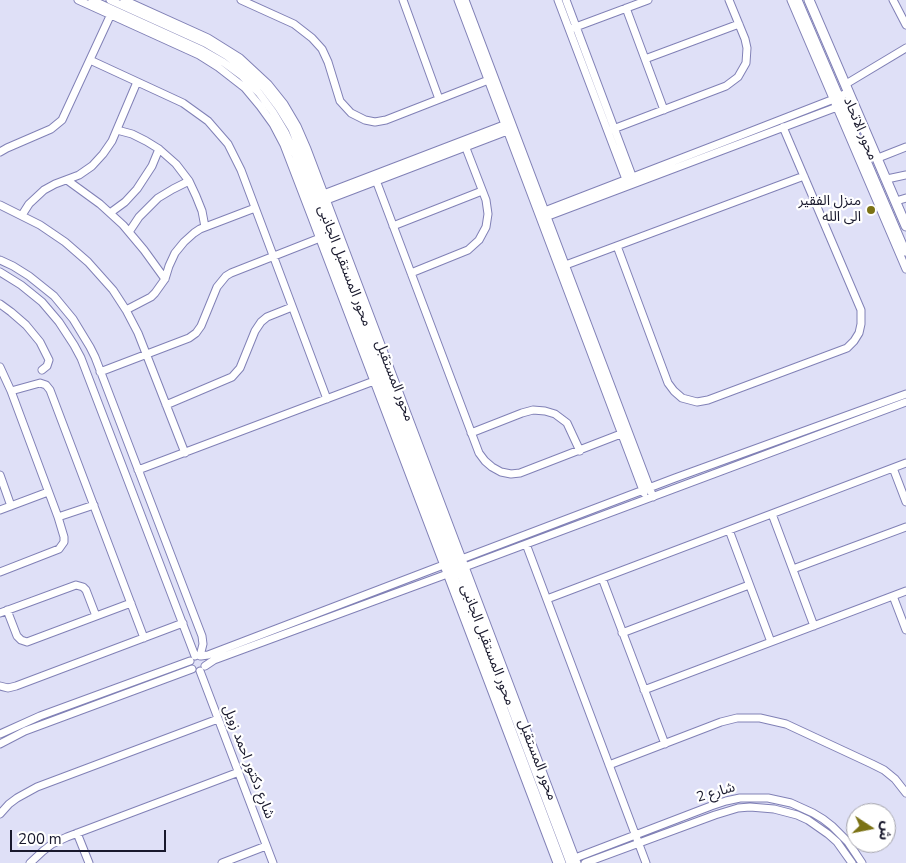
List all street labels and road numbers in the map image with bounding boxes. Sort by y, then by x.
street label: محور الاتحاد [839,95,881,163]
street label: محور المستقبل الجانبى [313,203,375,329]
street label: محور المستقبل [371,338,417,424]
street label: محور المستقبل الجانبى [456,582,518,708]
street label: شارع دكتور احمد زويل [219,703,277,821]
street label: محور المستقبل [514,717,560,803]
street label: شارع 2 [695,780,737,806]

